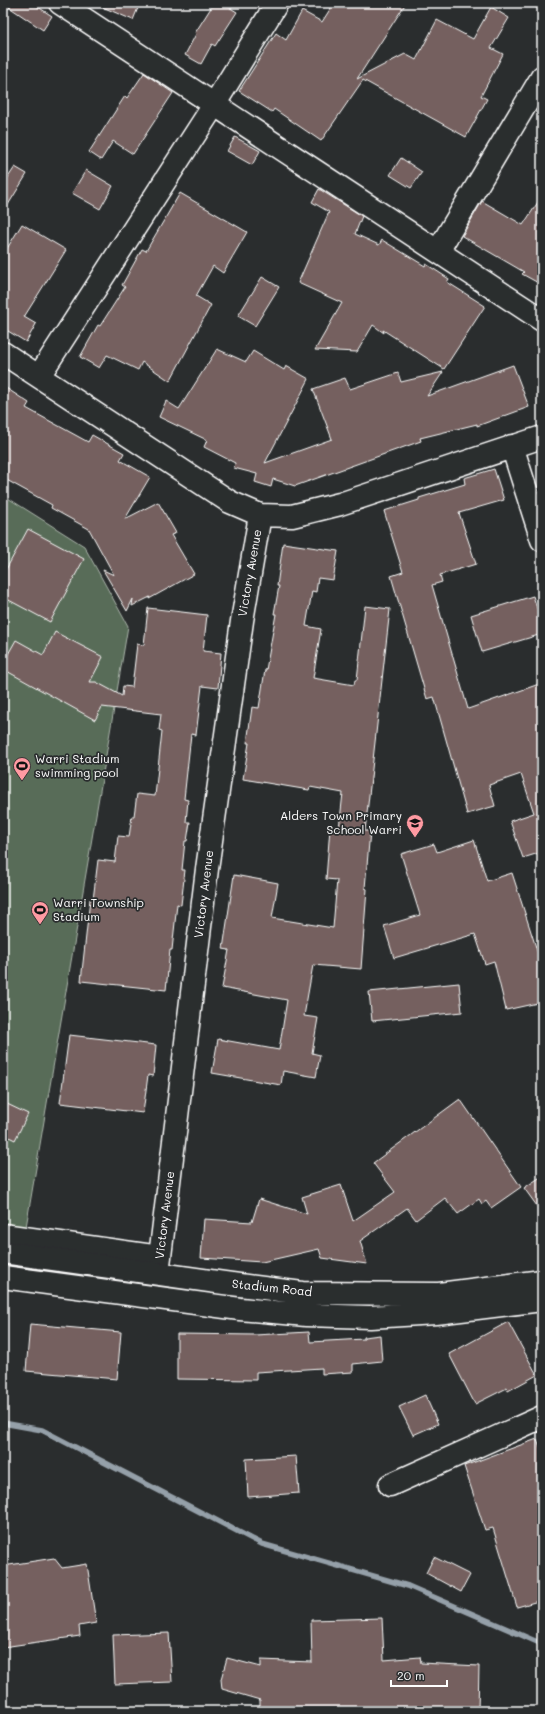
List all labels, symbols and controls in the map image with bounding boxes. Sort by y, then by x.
street label: Victory Avenue [233,528,265,618]
place label: Warri Stadium swimming pool [35,750,120,780]
sports icon: Warri Stadium swimming pool [12,756,32,781]
place label: Alders Town Primary School Warri [280,807,402,837]
school or university icon: Alders Town Primary School Warri [405,813,425,838]
street label: Victory Avenue [190,849,216,939]
place label: Warri Township Stadium [53,894,144,924]
sports icon: Warri Township Stadium [30,900,50,925]
street label: Victory Avenue [151,1170,177,1260]
street label: Stadium Road [231,1275,313,1299]
scale bar [391,1662,447,1688]
text: 20 m [397,1667,425,1683]

